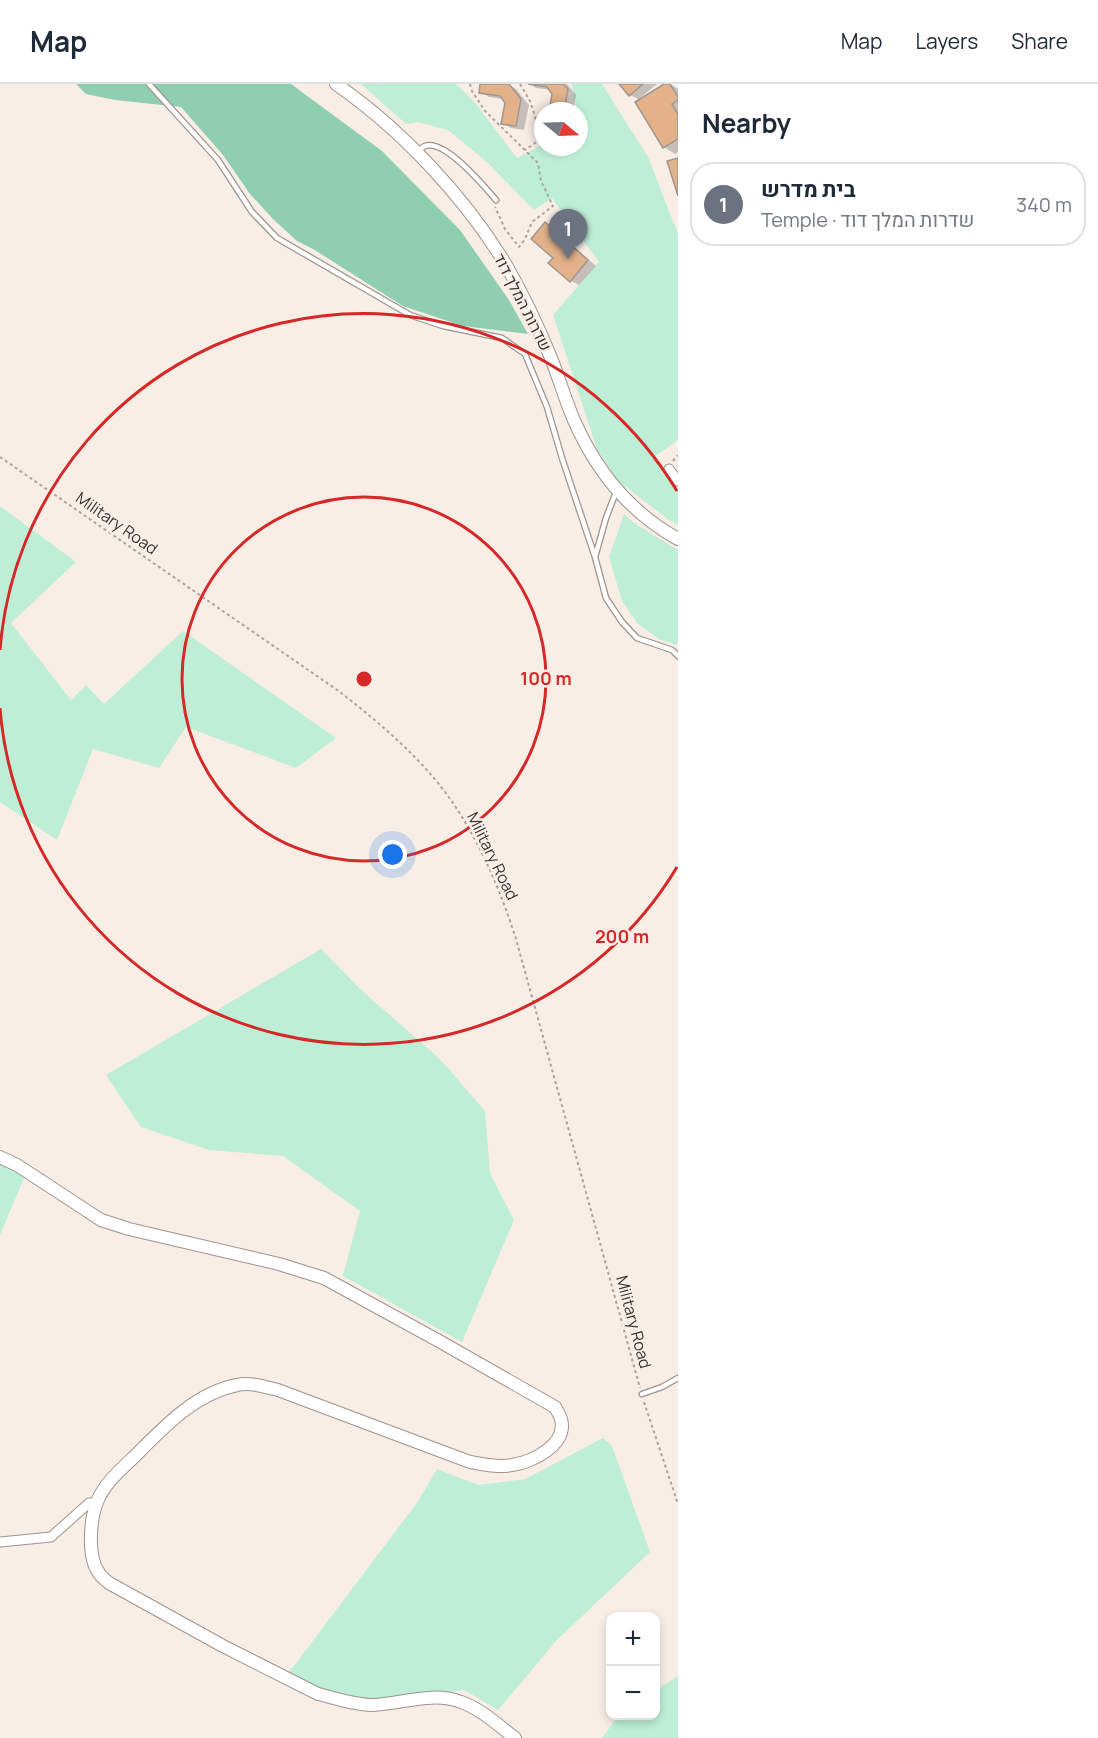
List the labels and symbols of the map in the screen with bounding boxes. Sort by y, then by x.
north arrow [534,102,588,156]
pin: 1 [548,210,588,259]
street label: שדרות המלך דוד [489,249,557,355]
street label: Military Road [72,487,162,559]
text: 100 m [520,666,572,690]
centre of rings [354,669,374,689]
street label: Military Road [462,808,524,904]
your location [378,840,407,869]
text: 200 m [595,924,649,948]
street label: Military Road [611,1273,657,1371]

